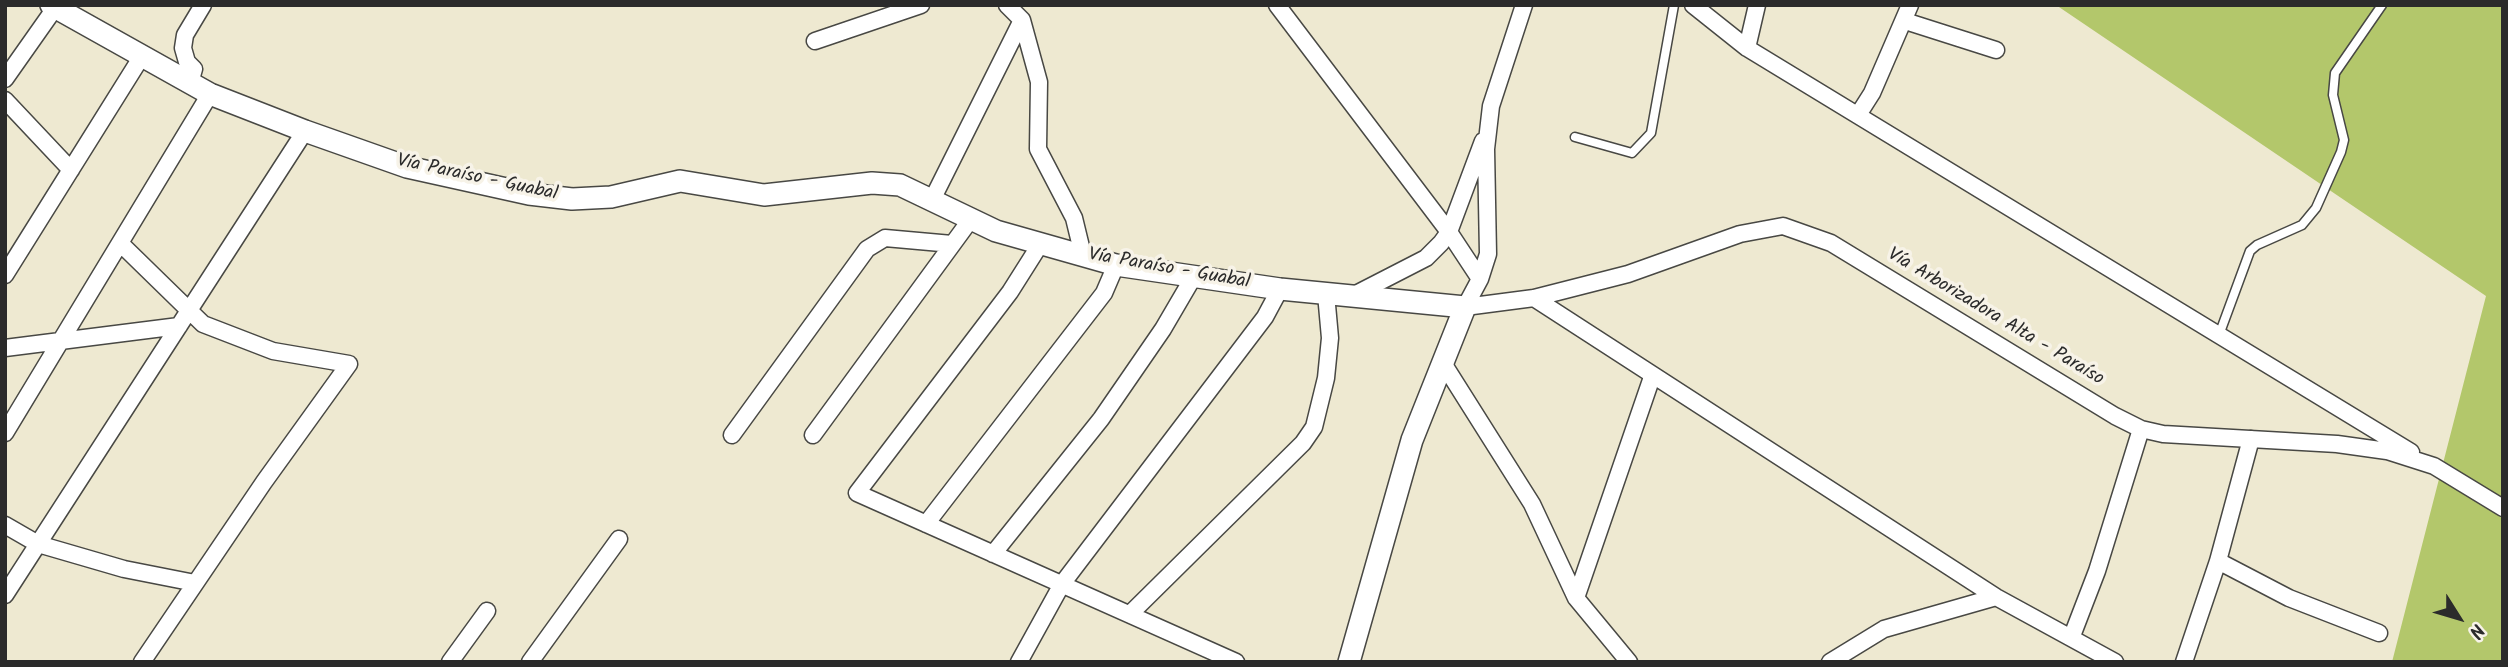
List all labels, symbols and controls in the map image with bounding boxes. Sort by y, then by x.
street label: Vía Paraíso - Guabal [394,151,560,207]
street label: Vía Arborizadora Alta - Paraíso [1883,244,2107,392]
street label: Vía Paraíso - Guabal [1086,245,1252,295]
north arrow [2424,583,2494,653]
text: N [2460,617,2491,644]

